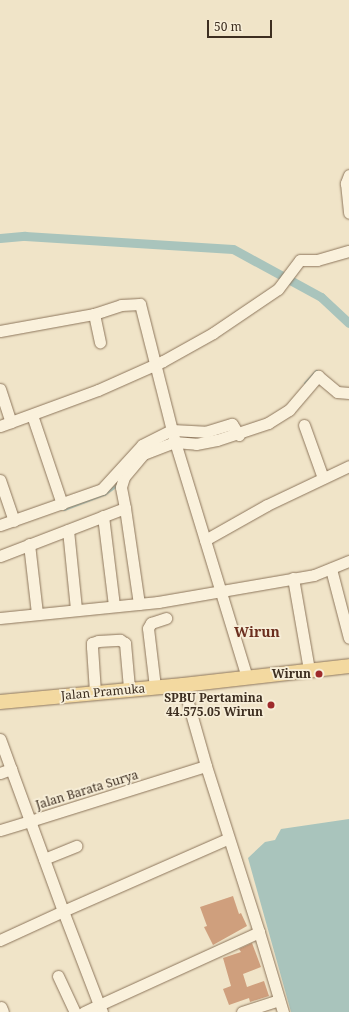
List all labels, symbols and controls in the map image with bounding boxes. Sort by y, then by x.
scale bar [209,12,274,38]
text: 50 m [214,18,242,35]
district label: Wirun [234,624,280,640]
place label: Wirun [272,667,311,681]
marker: Wirun [314,669,324,679]
street label: Jalan Pramuka [60,681,146,703]
place label: SPBU Pertamina 44.575.05 Wirun [164,691,263,719]
marker: SPBU Pertamina 44.575.05 Wirun [266,700,276,710]
street label: Jalan Barata Surya [34,768,140,812]

